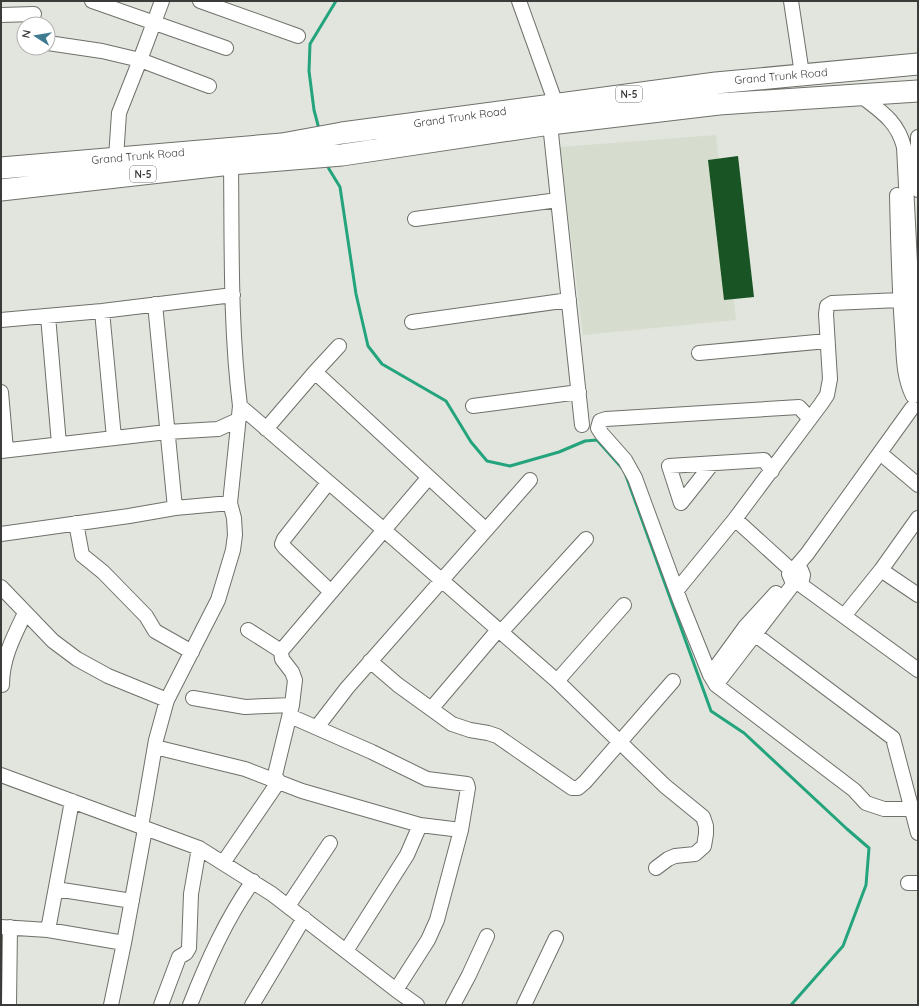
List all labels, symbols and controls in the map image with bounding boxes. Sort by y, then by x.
north arrow [16,16,56,56]
text: N [19,29,34,39]
street label: Grand Trunk Road [734,65,828,87]
road number: N-5 [616,86,642,102]
street label: Grand Trunk Road [413,104,507,130]
street label: Grand Trunk Road [91,145,185,167]
road number: N-5 [130,166,156,182]

